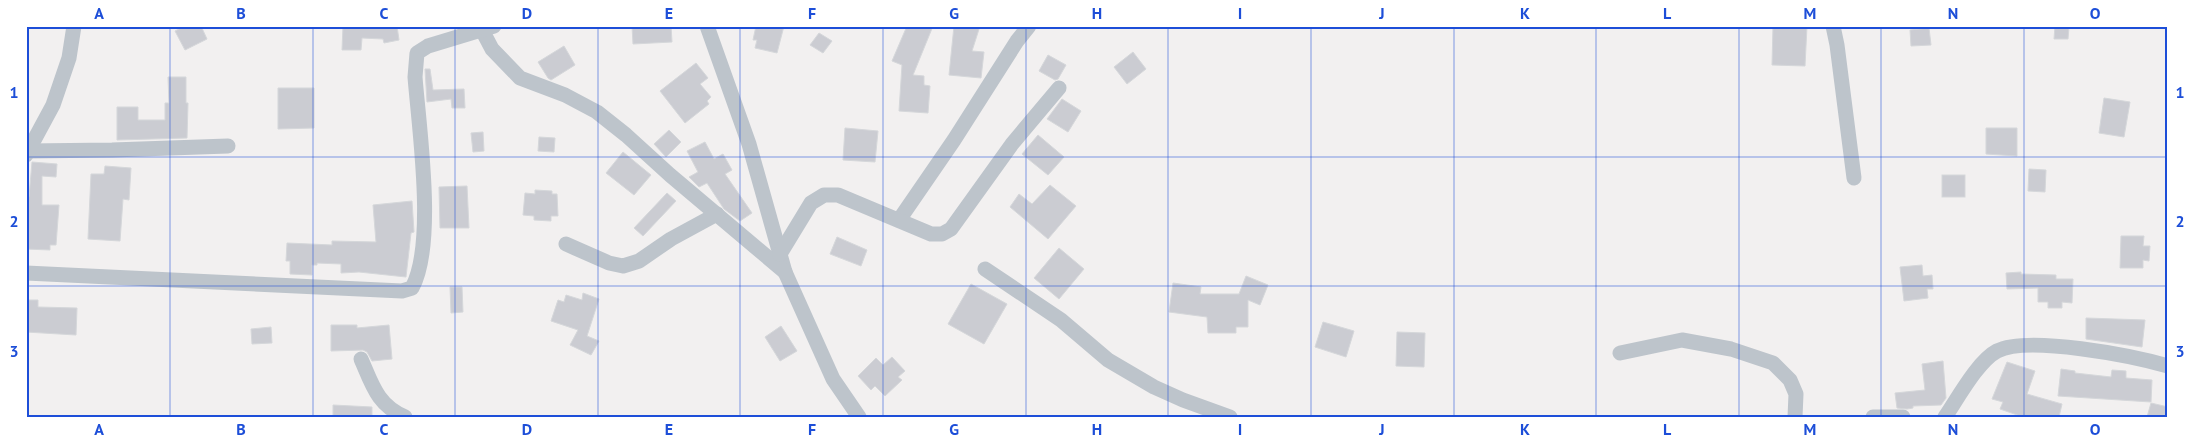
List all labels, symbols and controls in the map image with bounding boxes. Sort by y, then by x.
text: A [94,3,104,23]
text: B [236,3,246,23]
text: C [380,3,389,23]
text: D [522,3,532,23]
text: E [665,3,673,23]
text: F [808,3,816,23]
text: G [949,3,959,23]
text: H [1092,3,1102,23]
text: I [1238,3,1242,23]
text: J [1378,3,1385,23]
text: K [1520,3,1530,23]
text: L [1663,3,1672,23]
text: M [1804,3,1816,23]
text: N [1948,3,1958,23]
text: O [2090,3,2101,23]
text: 1 [9,82,19,102]
text: 1 [2175,82,2185,102]
text: 2 [9,211,19,231]
text: 2 [2175,211,2185,231]
text: 3 [9,341,19,361]
text: 3 [2175,341,2185,361]
text: A [94,419,104,439]
text: B [236,419,246,439]
text: C [380,419,389,439]
text: D [522,419,532,439]
text: E [665,419,673,439]
text: F [808,419,816,439]
text: G [949,419,959,439]
text: H [1092,419,1102,439]
text: I [1238,419,1242,439]
text: J [1378,419,1385,439]
text: K [1520,419,1530,439]
text: L [1663,419,1672,439]
text: M [1804,419,1816,439]
text: N [1948,419,1958,439]
text: O [2090,419,2101,439]

